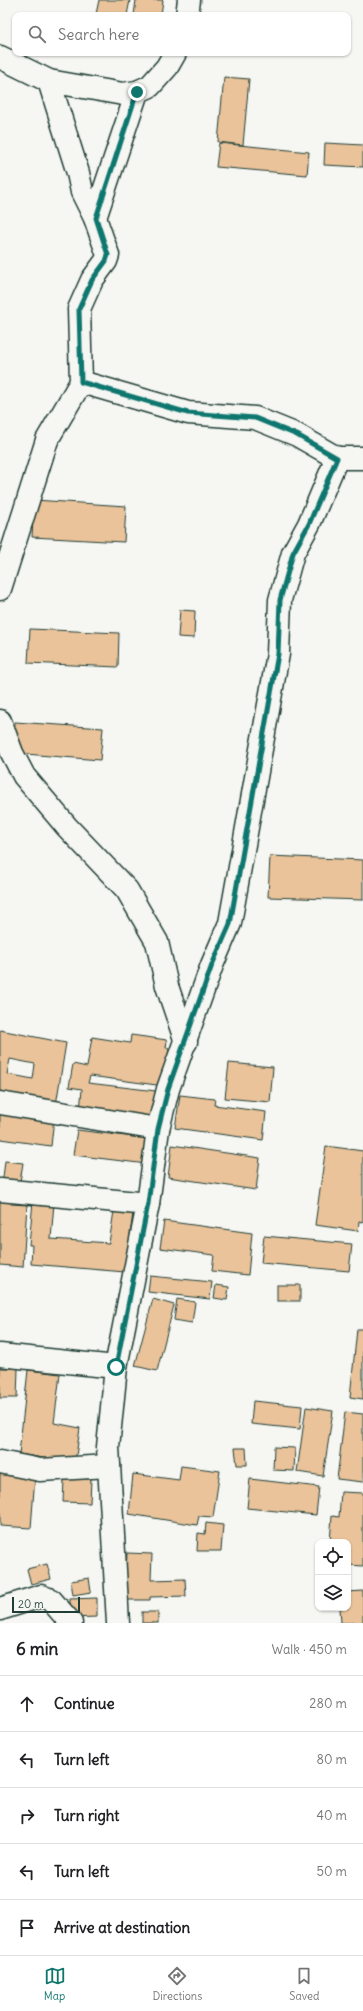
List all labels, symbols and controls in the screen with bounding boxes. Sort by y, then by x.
search box [12,12,351,56]
icon: search [26,23,48,45]
text: Search here [58,25,139,44]
route end [128,83,146,101]
route start [107,1358,125,1376]
map controls [315,1539,351,1611]
button: locate [315,1539,351,1575]
button: layers [315,1575,351,1611]
scale bar [12,1595,80,1614]
text: 20 m [18,1597,44,1611]
text: 6 min [16,1638,58,1660]
text: Walk · 450 m [272,1641,347,1658]
icon: ahead [16,1693,38,1715]
text: Continue [54,1694,115,1713]
text: 280 m [309,1695,347,1712]
icon: left [16,1749,38,1771]
text: Turn left [54,1750,109,1769]
text: 80 m [316,1751,347,1768]
icon: right [16,1805,38,1827]
text: Turn right [54,1806,119,1825]
text: 40 m [316,1807,347,1824]
icon: left [16,1861,38,1883]
text: Turn left [54,1862,109,1881]
text: 50 m [316,1863,347,1880]
icon: arrive [16,1917,38,1939]
text: Arrive at destination [54,1918,190,1937]
tab: Map [44,1965,66,2003]
tab: Directions [153,1965,202,2003]
tab: Saved [289,1965,319,2003]

